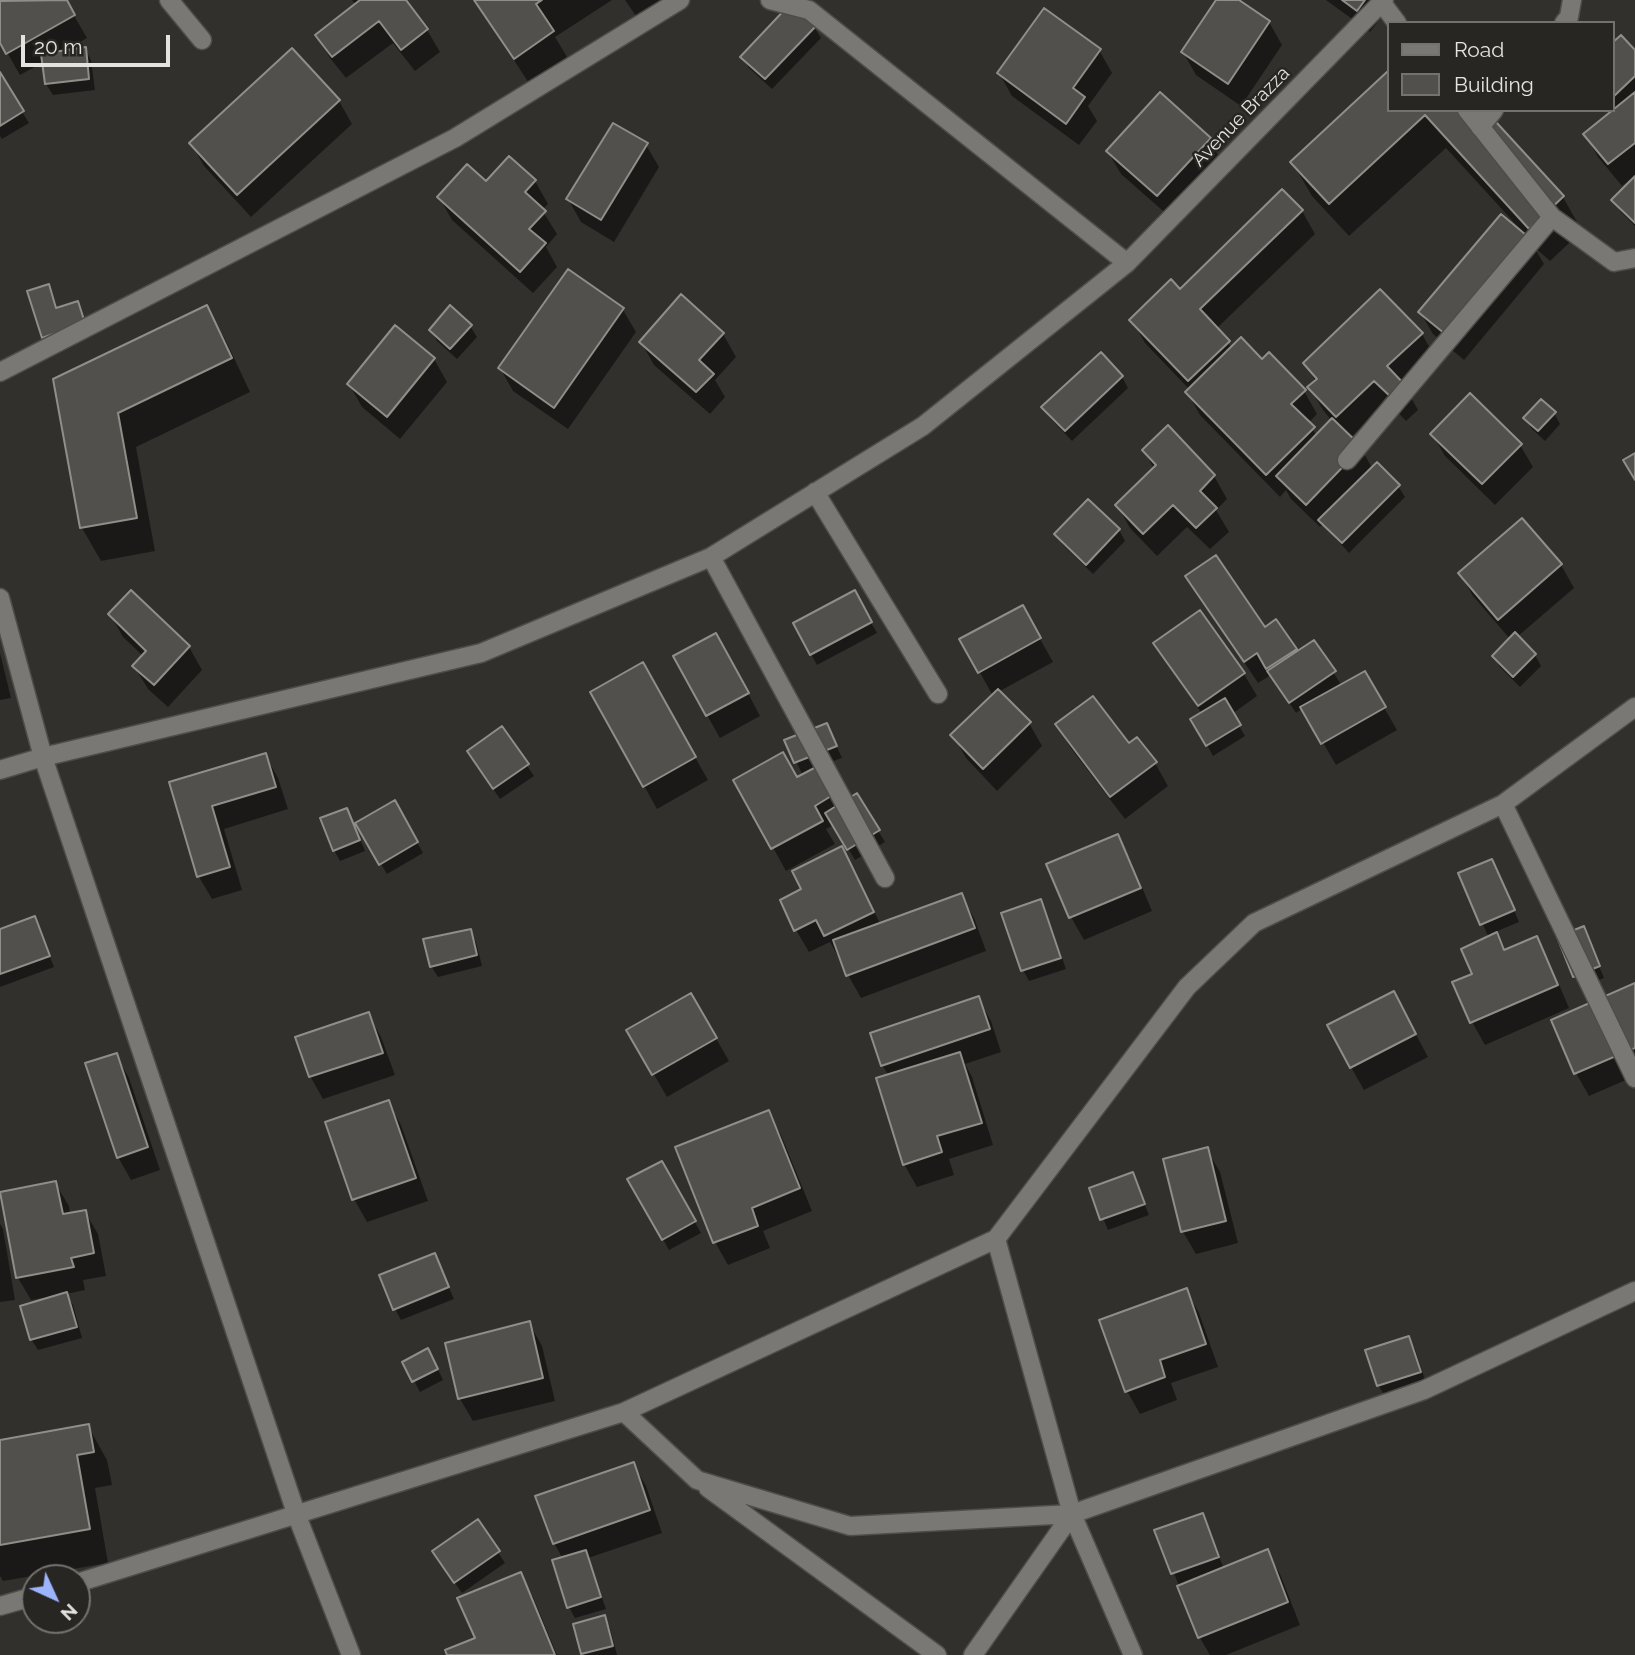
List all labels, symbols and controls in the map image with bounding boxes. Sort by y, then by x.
scale bar [24,21,173,65]
legend [1386,21,1614,112]
text: 20 m [34,34,82,59]
text: Road [1454,37,1504,62]
street label: Avenue Brazza [1188,62,1294,172]
text: Building [1454,72,1534,97]
north arrow [21,1564,91,1634]
text: N [57,1600,82,1625]

